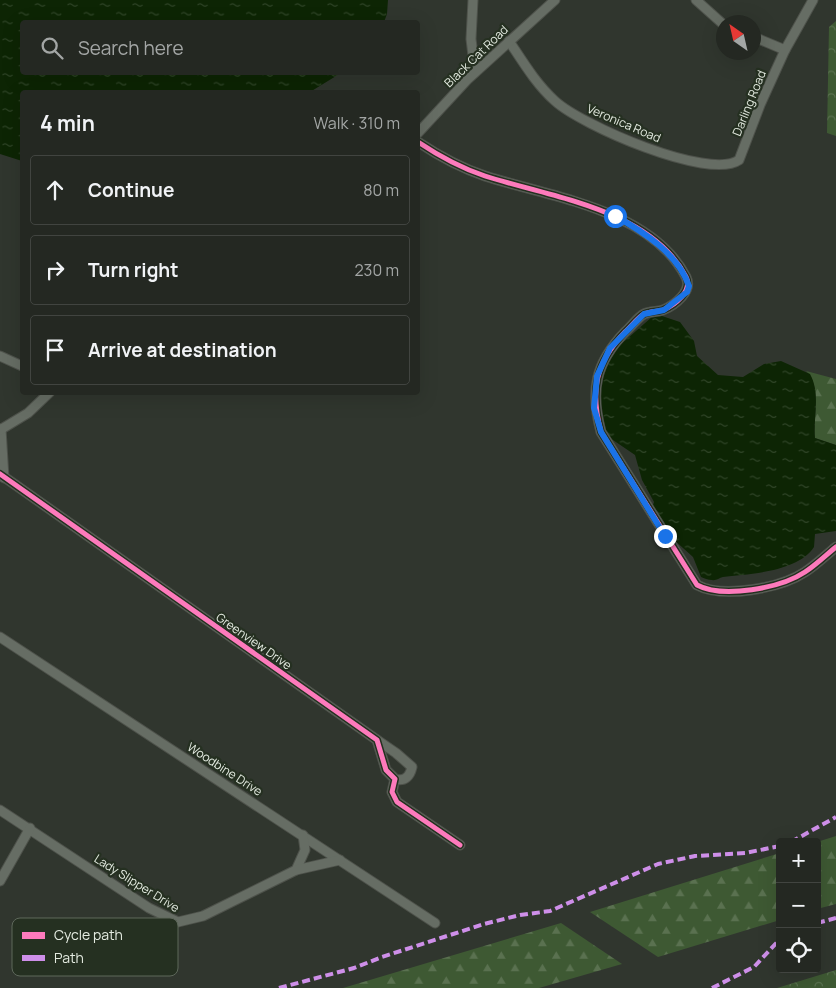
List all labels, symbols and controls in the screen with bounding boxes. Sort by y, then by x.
north arrow [716,15,761,60]
search box [20,20,420,75]
street label: Black Cat Road [440,21,512,91]
icon: search [38,34,66,62]
text: Search here [78,35,184,61]
street label: Darling Road [728,67,770,139]
street label: Veronica Road [584,100,664,146]
text: 4 min [40,109,95,137]
text: Walk · 310 m [314,112,400,134]
icon: ahead [41,176,69,204]
text: Continue [88,177,174,203]
text: 80 m [363,179,399,201]
route start [604,205,627,228]
icon: right [41,256,69,284]
text: Turn right [88,257,178,283]
text: 230 m [355,259,399,281]
icon: arrive [41,336,69,364]
text: Arrive at destination [88,337,277,363]
route end [654,525,677,548]
street label: Greenview Drive [213,609,295,673]
street label: Woodbine Drive [184,738,266,800]
map controls [776,838,821,973]
button: + [776,838,821,883]
street label: Lady Slipper Drive [91,850,183,916]
button: − [776,883,821,928]
legend [12,918,178,976]
text: Cycle path [54,925,123,944]
button: locate [776,928,821,973]
text: Path [54,948,84,967]

